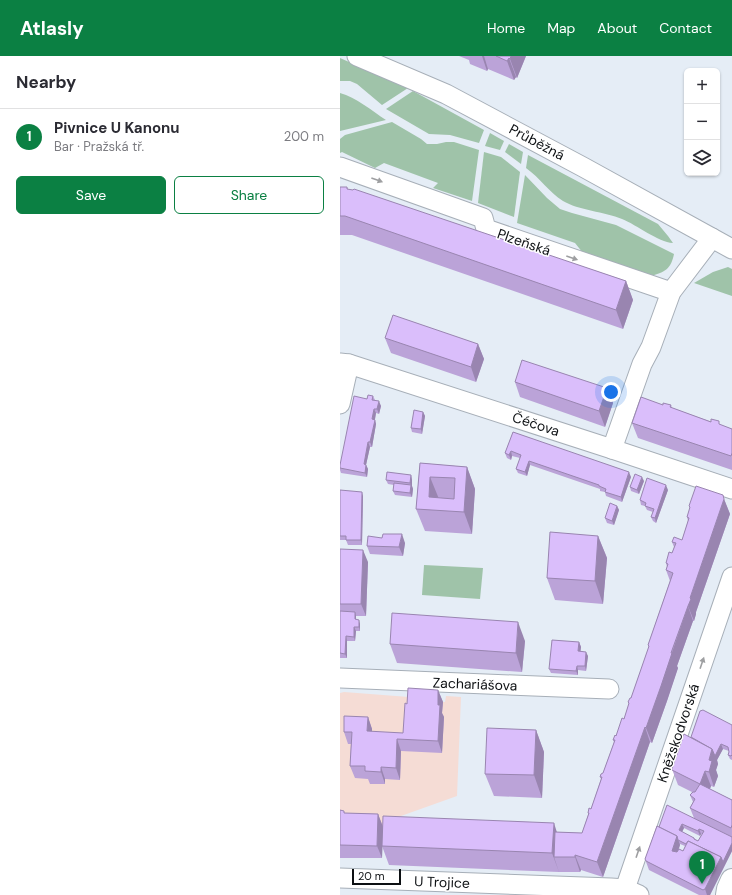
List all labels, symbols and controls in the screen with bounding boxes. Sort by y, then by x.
text: Atlasly [20,16,84,41]
text: Home [487,19,525,37]
text: Map [547,19,575,37]
text: About [597,19,637,37]
text: Contact [659,19,712,37]
map controls [684,68,720,176]
button: + [684,68,720,104]
text: Nearby [16,71,76,93]
button: − [684,104,720,140]
text: Pivnice U Kanonu [54,118,180,138]
street label: Průběžná [506,120,568,164]
text: 1 [27,128,31,145]
text: 200 m [284,128,324,145]
text: Bar · Pražská tř. [54,138,144,155]
button: layers [684,140,720,176]
button: Save [16,176,166,214]
button: Share [174,176,324,214]
one-way arrow [371,178,383,184]
street label: Plzeňská [495,224,553,260]
one-way arrow [566,255,578,261]
your location [601,382,621,402]
street label: Čéčova [510,408,562,440]
one-way arrow [700,657,706,669]
street label: Zachariášova [432,674,518,694]
street label: Kněžskodvorská [653,681,703,785]
one-way arrow [635,846,641,858]
pin: 1 [689,851,715,884]
scale bar [352,867,401,886]
text: 20 m [358,869,384,883]
street label: U Trojice [414,872,470,892]

